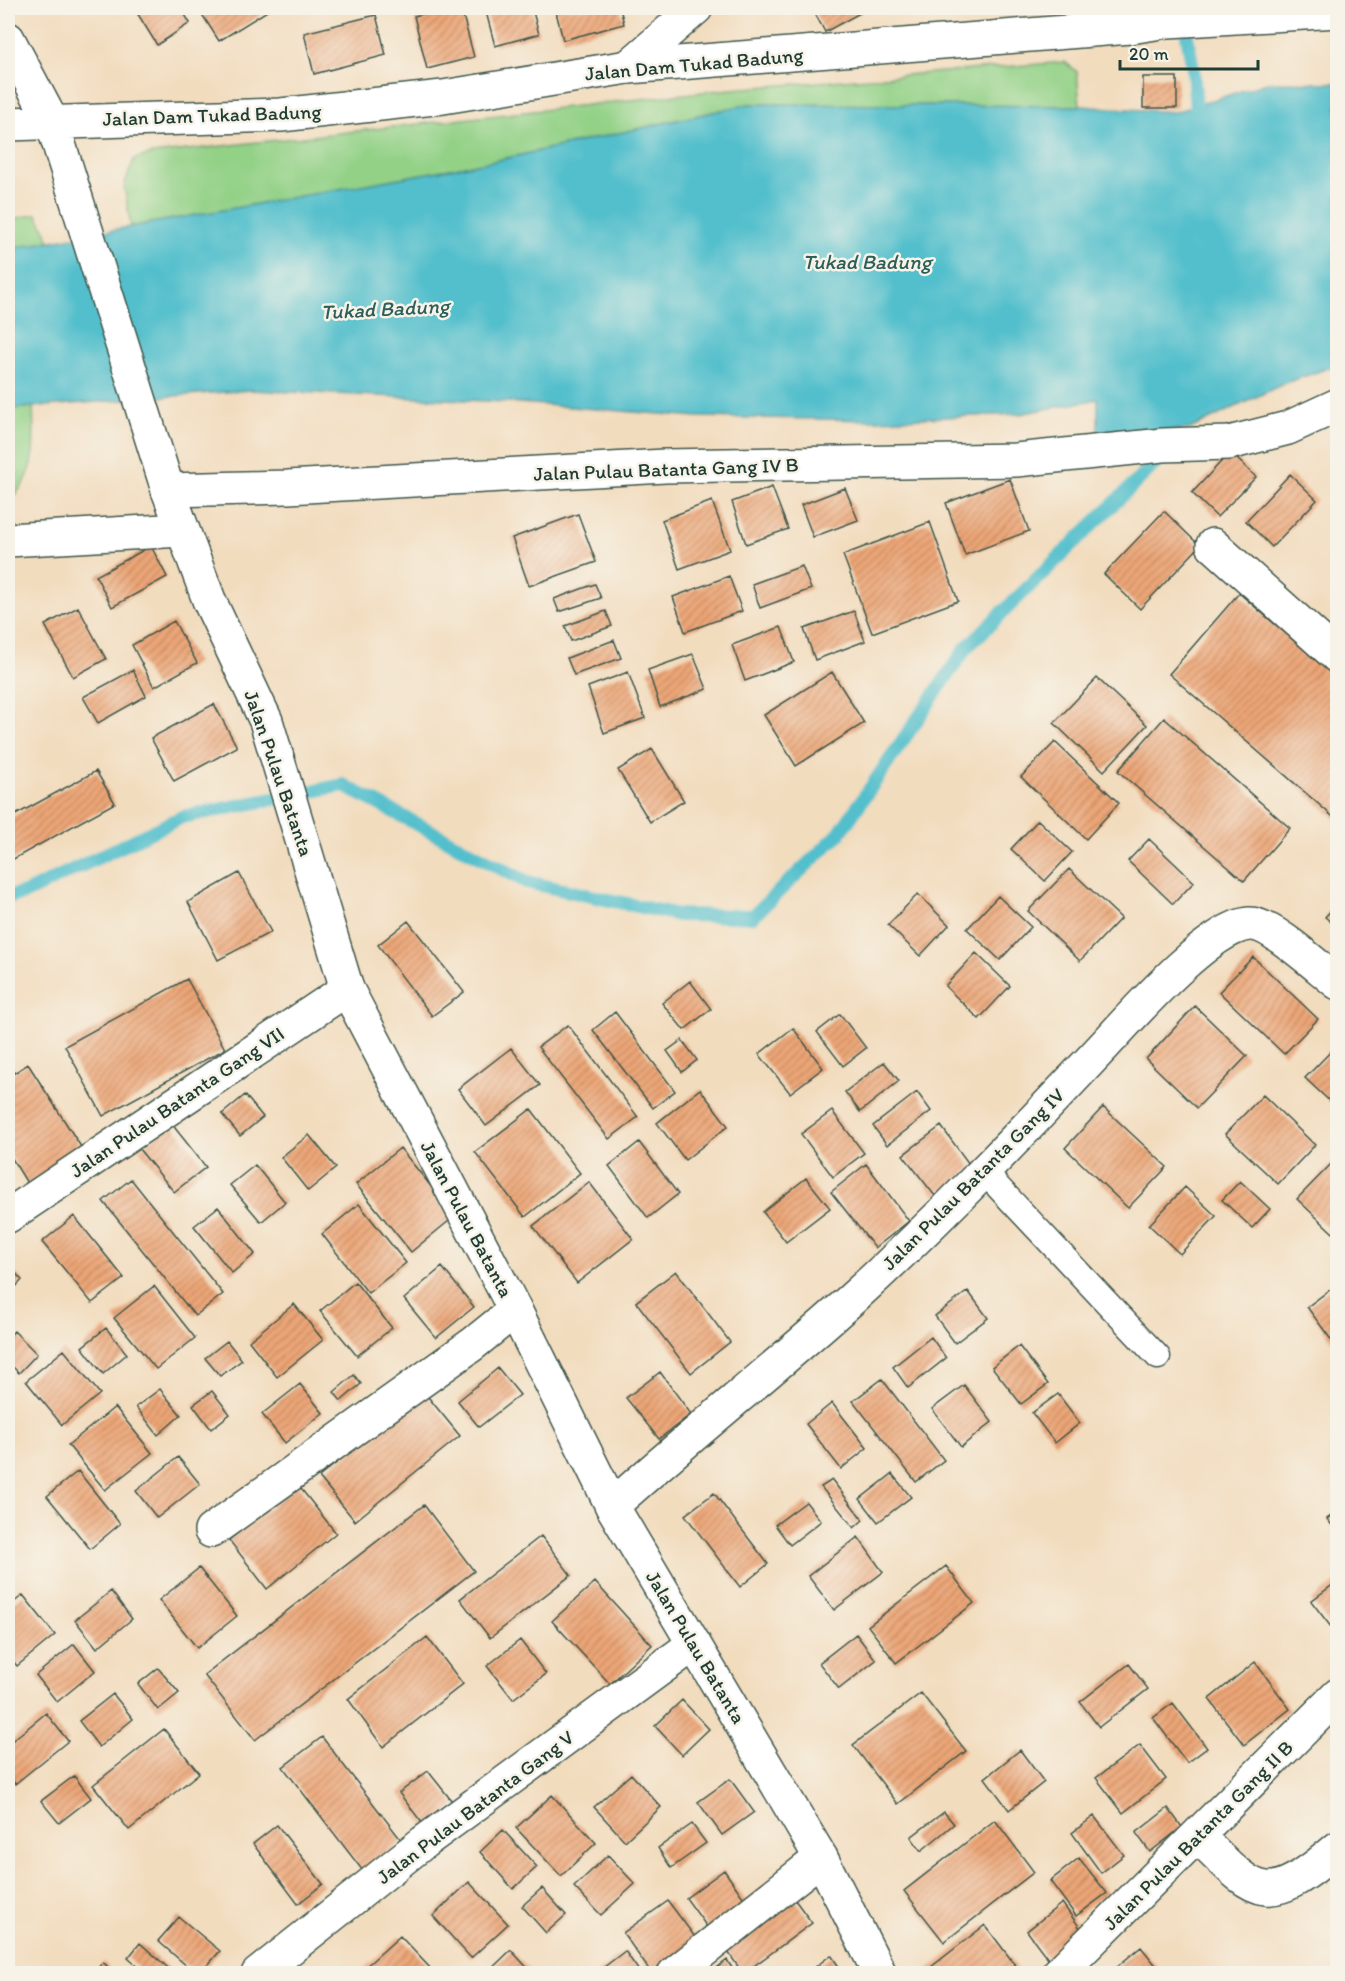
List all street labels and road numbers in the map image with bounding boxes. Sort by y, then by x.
street label: Jalan Dam Tukad Badung [584,42,805,86]
street label: Jalan Dam Tukad Badung [102,99,323,131]
street label: Jalan Pulau Batanta Gang IV B [533,452,799,486]
street label: Jalan Pulau Batanta [239,687,319,859]
street label: Jalan Pulau Batanta Gang VII [65,1021,289,1183]
street label: Jalan Pulau Batanta Gang IV [877,1083,1069,1275]
street label: Jalan Pulau Batanta [416,1137,518,1302]
street label: Jalan Pulau Batanta [641,1566,751,1728]
street label: Jalan Pulau Batanta Gang V [372,1725,578,1889]
street label: Jalan Pulau Batanta Gang II B [1098,1735,1298,1935]

